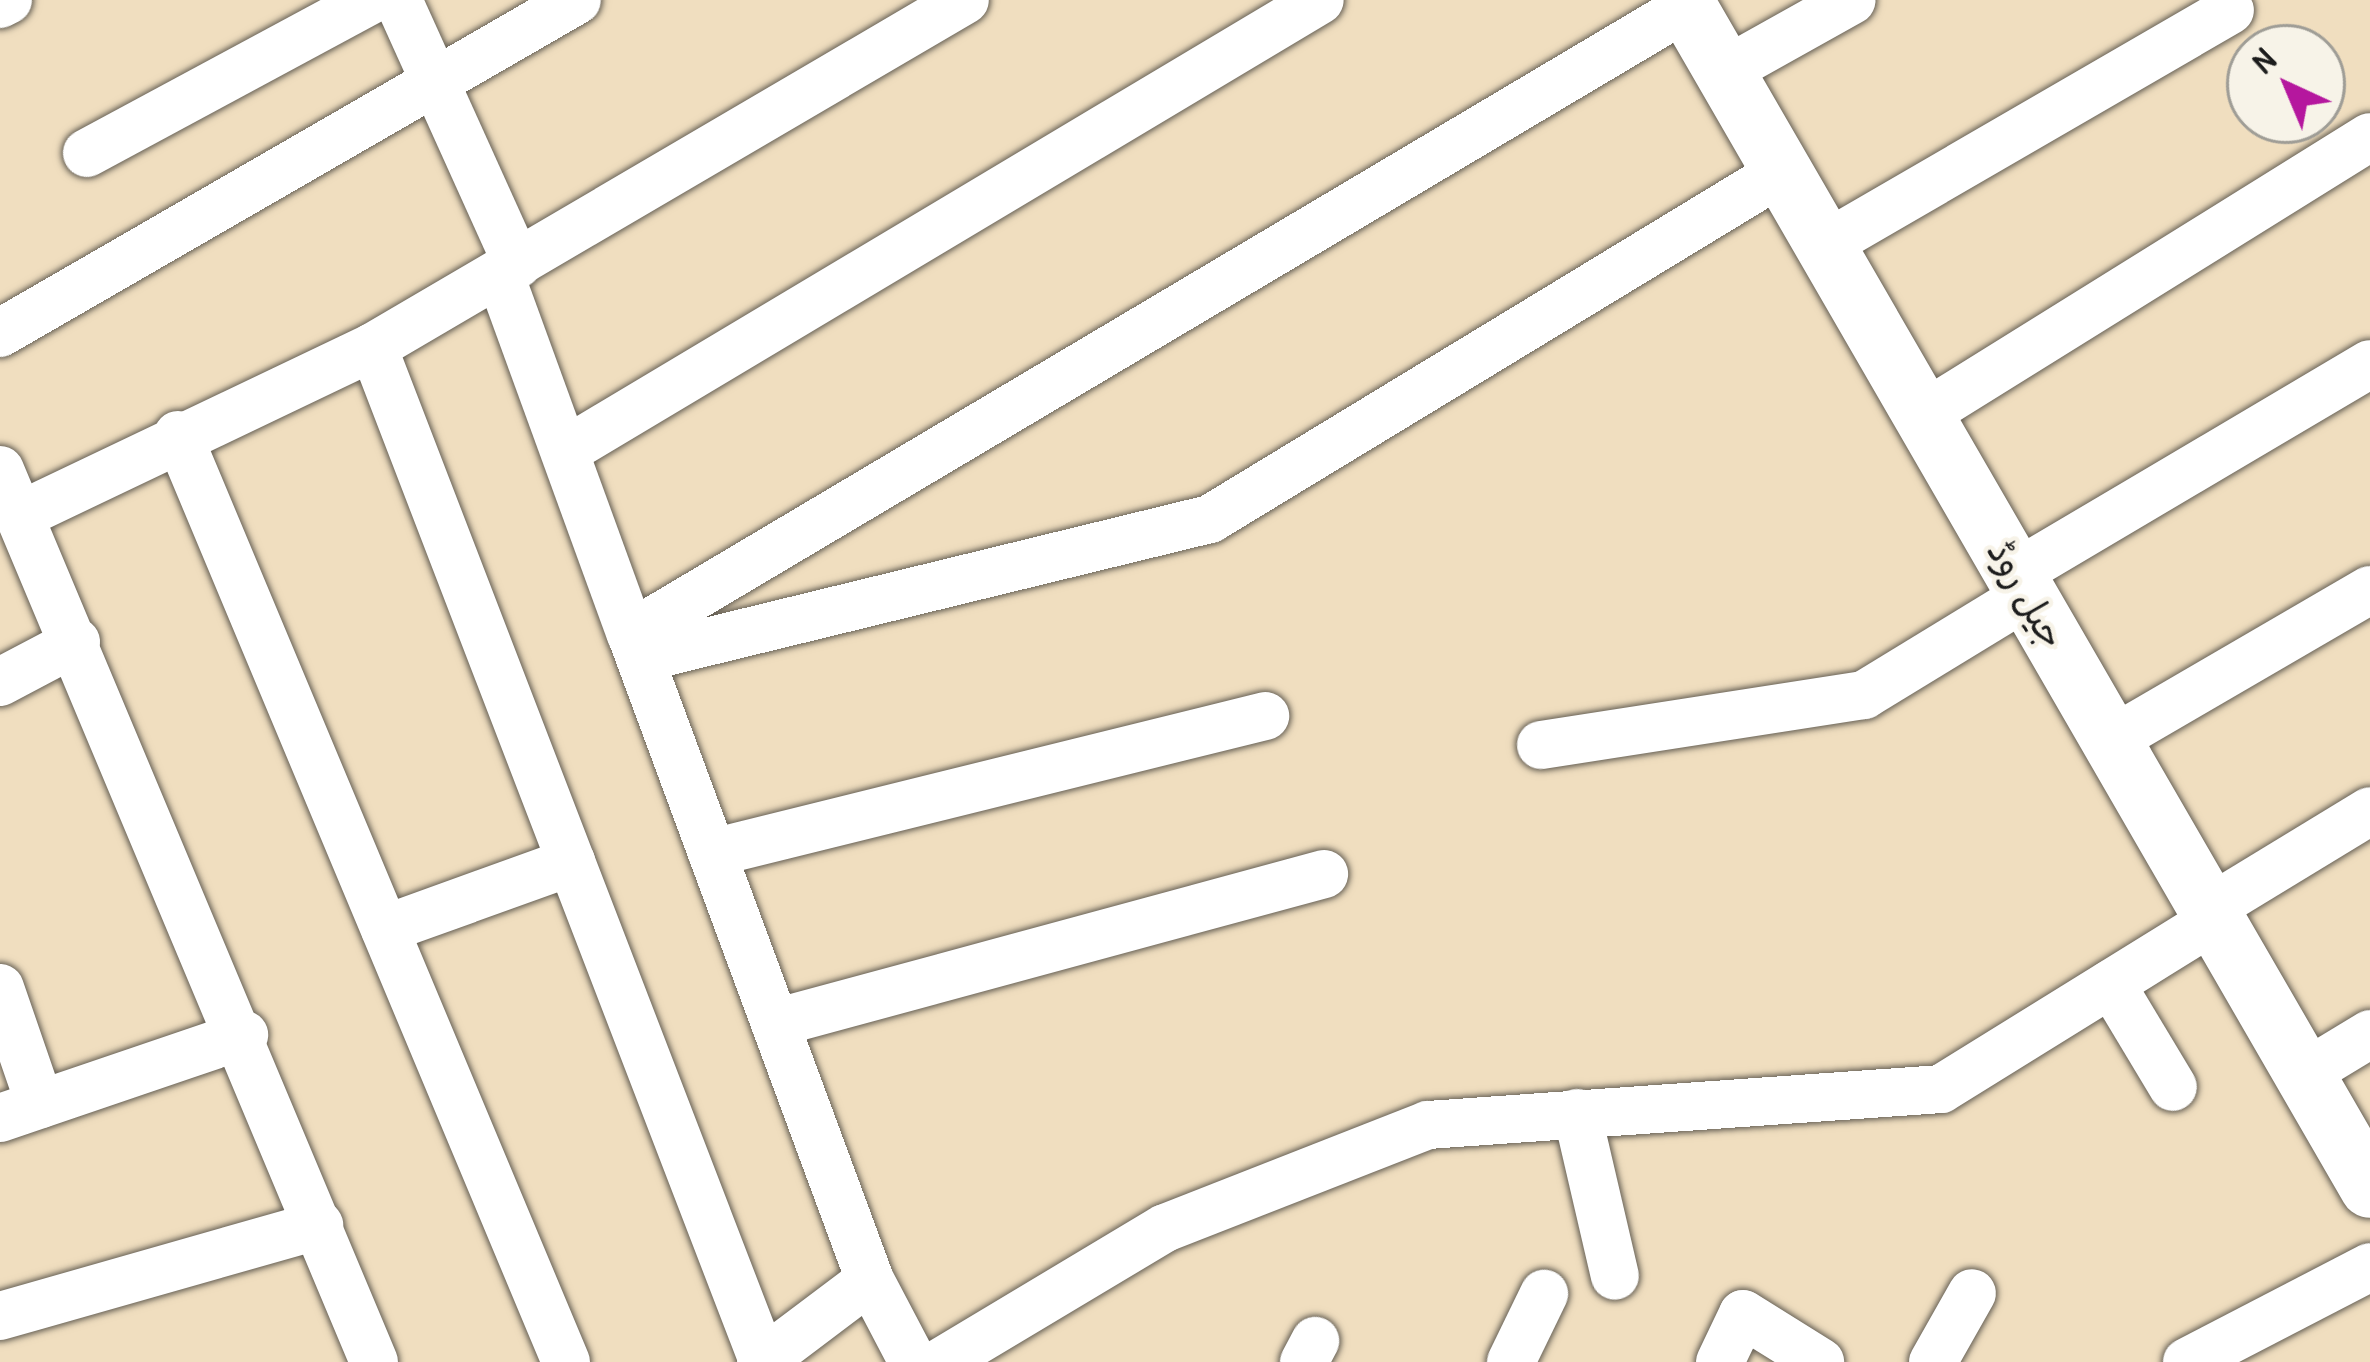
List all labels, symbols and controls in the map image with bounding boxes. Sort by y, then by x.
north arrow [2226,24,2346,144]
text: N [2241,38,2285,82]
street label: جیل روڈ [1979,532,2075,656]

